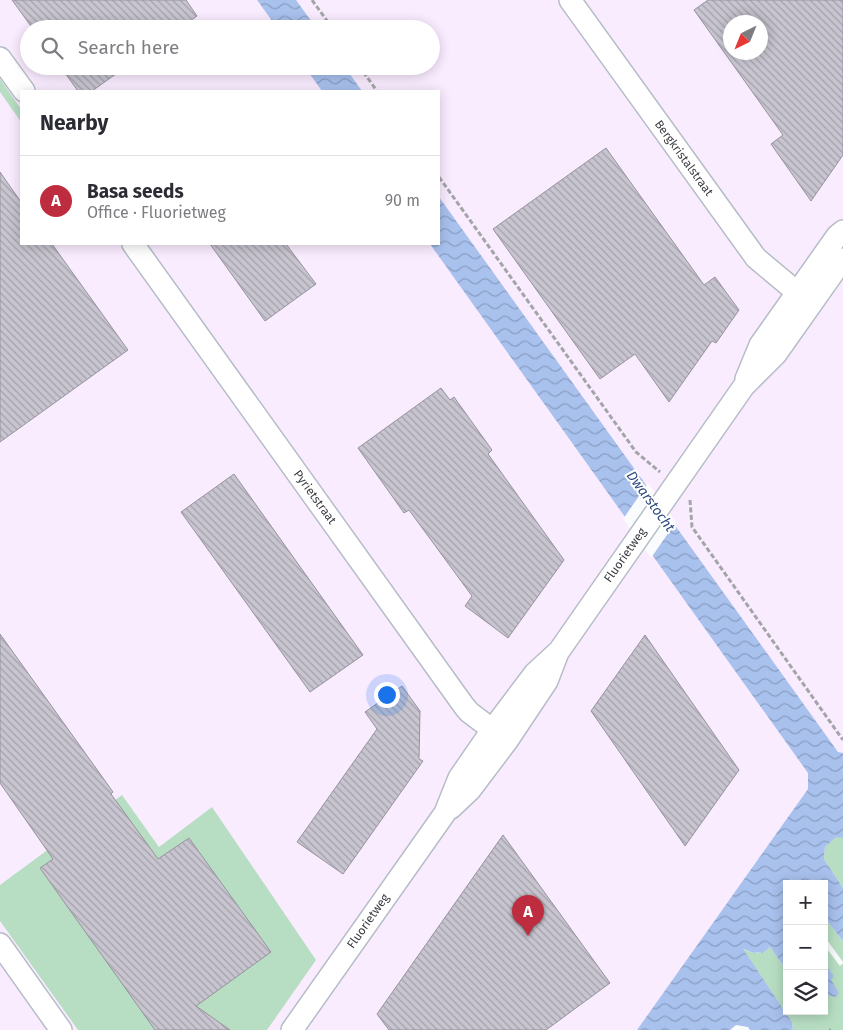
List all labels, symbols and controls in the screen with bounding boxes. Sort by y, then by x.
north arrow [723,15,768,60]
search box [20,20,440,75]
icon: search [38,34,66,62]
text: Search here [78,36,179,59]
text: Nearby [40,110,108,136]
street label: Bergkristalstraat [652,117,716,199]
text: Basa seeds [87,180,184,203]
text: A [51,191,61,210]
text: 90 m [385,191,420,210]
text: Office · Fluorietweg [87,203,226,222]
street label: Pyrietstraat [291,467,340,527]
water label: Dwarstocht [623,468,678,535]
street label: Fluorietweg [601,524,649,585]
your location [374,682,400,708]
map controls [783,880,828,1015]
button: + [783,880,828,925]
street label: Fluorietweg [344,890,392,951]
pin: A [512,895,544,936]
button: − [783,925,828,970]
button: layers [783,970,828,1015]

